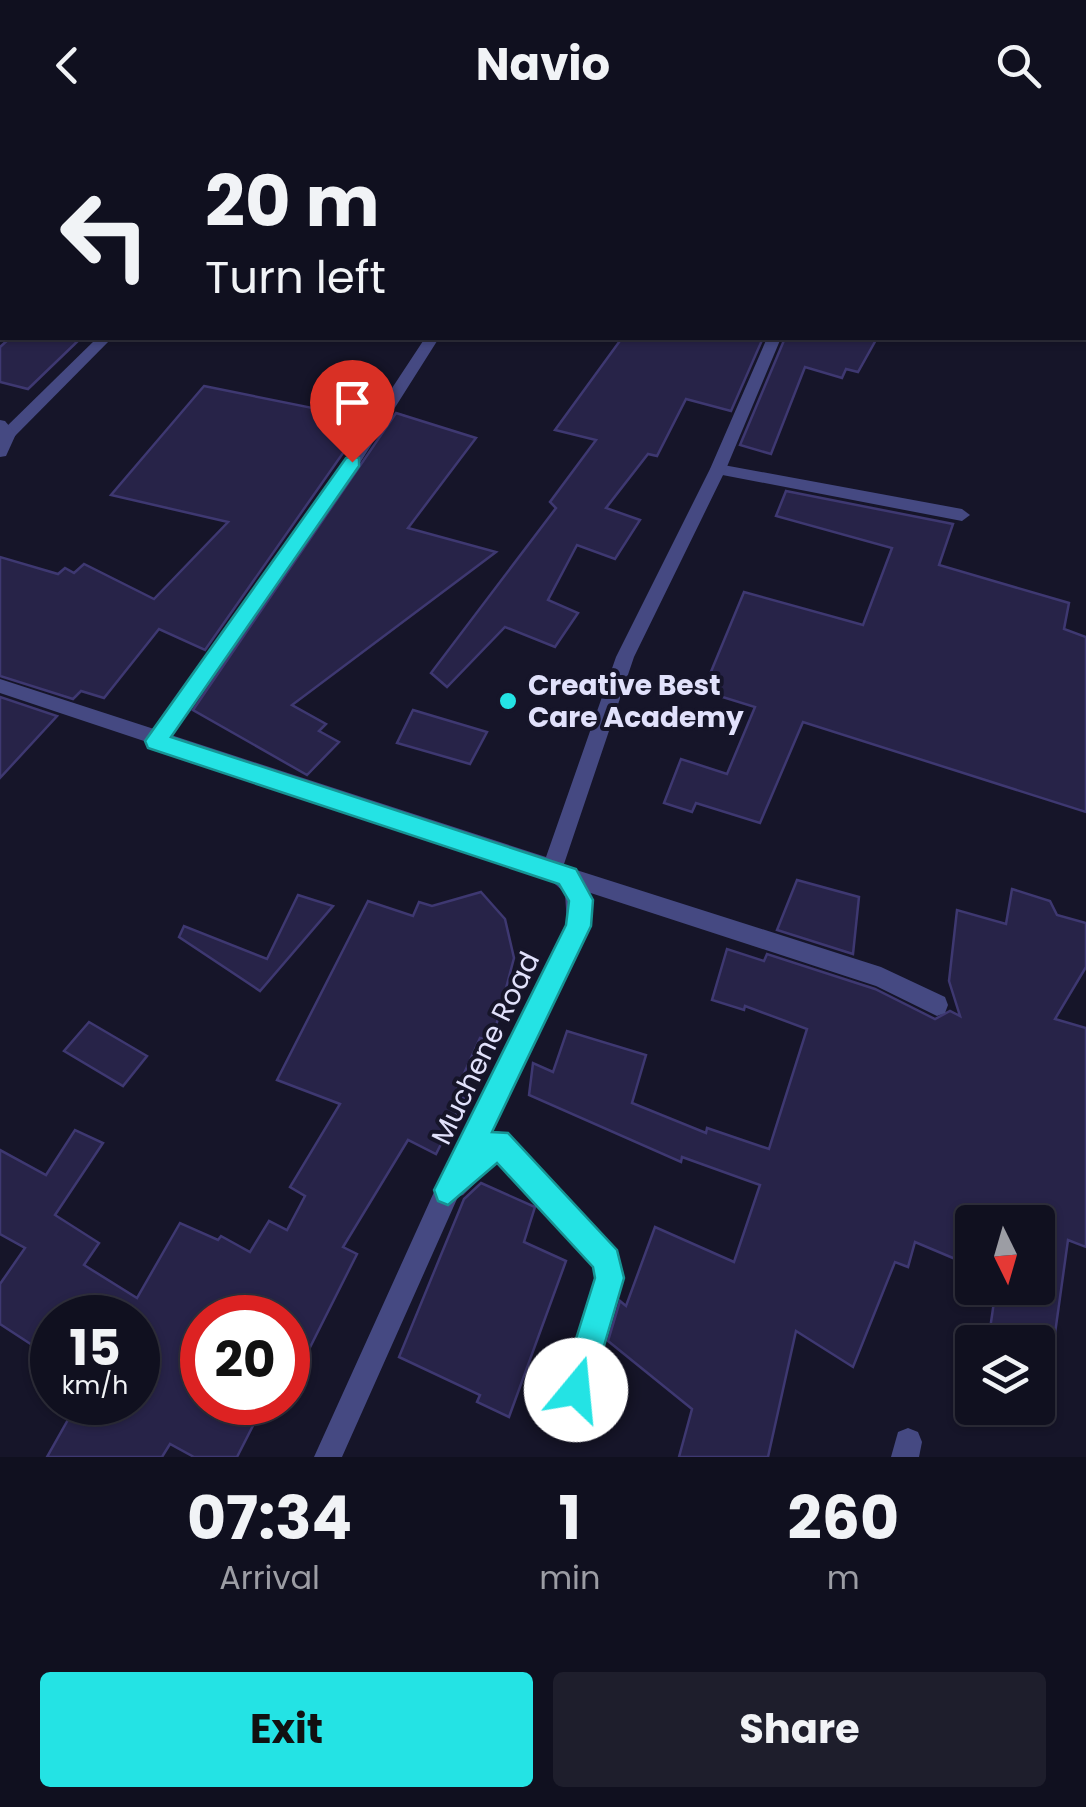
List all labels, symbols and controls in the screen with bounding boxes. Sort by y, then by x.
text: Navio [476,33,610,96]
icon: back [40,38,95,93]
icon: search [991,38,1046,93]
text: 20 m [205,152,380,251]
icon: left [40,170,170,300]
text: Turn left [205,246,386,309]
pin [310,360,395,463]
icon: arrive [325,375,380,430]
place label: Creative Best Care Academy [528,666,744,737]
marker: Creative Best Care Academy [497,690,519,712]
street label: Muchene Road [422,945,549,1151]
north arrow [955,1205,1055,1305]
map controls [955,1205,1055,1425]
speed limit sign: 20 [180,1295,310,1425]
text: 15 [69,1312,121,1383]
button: layers [955,1325,1055,1425]
position arrow [524,1338,628,1442]
text: km/h [62,1368,128,1403]
text: 07:34 [187,1476,352,1560]
text: 1 [559,1476,581,1560]
text: 260 [787,1476,899,1560]
text: Arrival [219,1555,320,1600]
text: min [539,1555,600,1600]
text: m [827,1555,860,1600]
button: Exit [40,1672,533,1787]
button: Share [553,1672,1046,1787]

